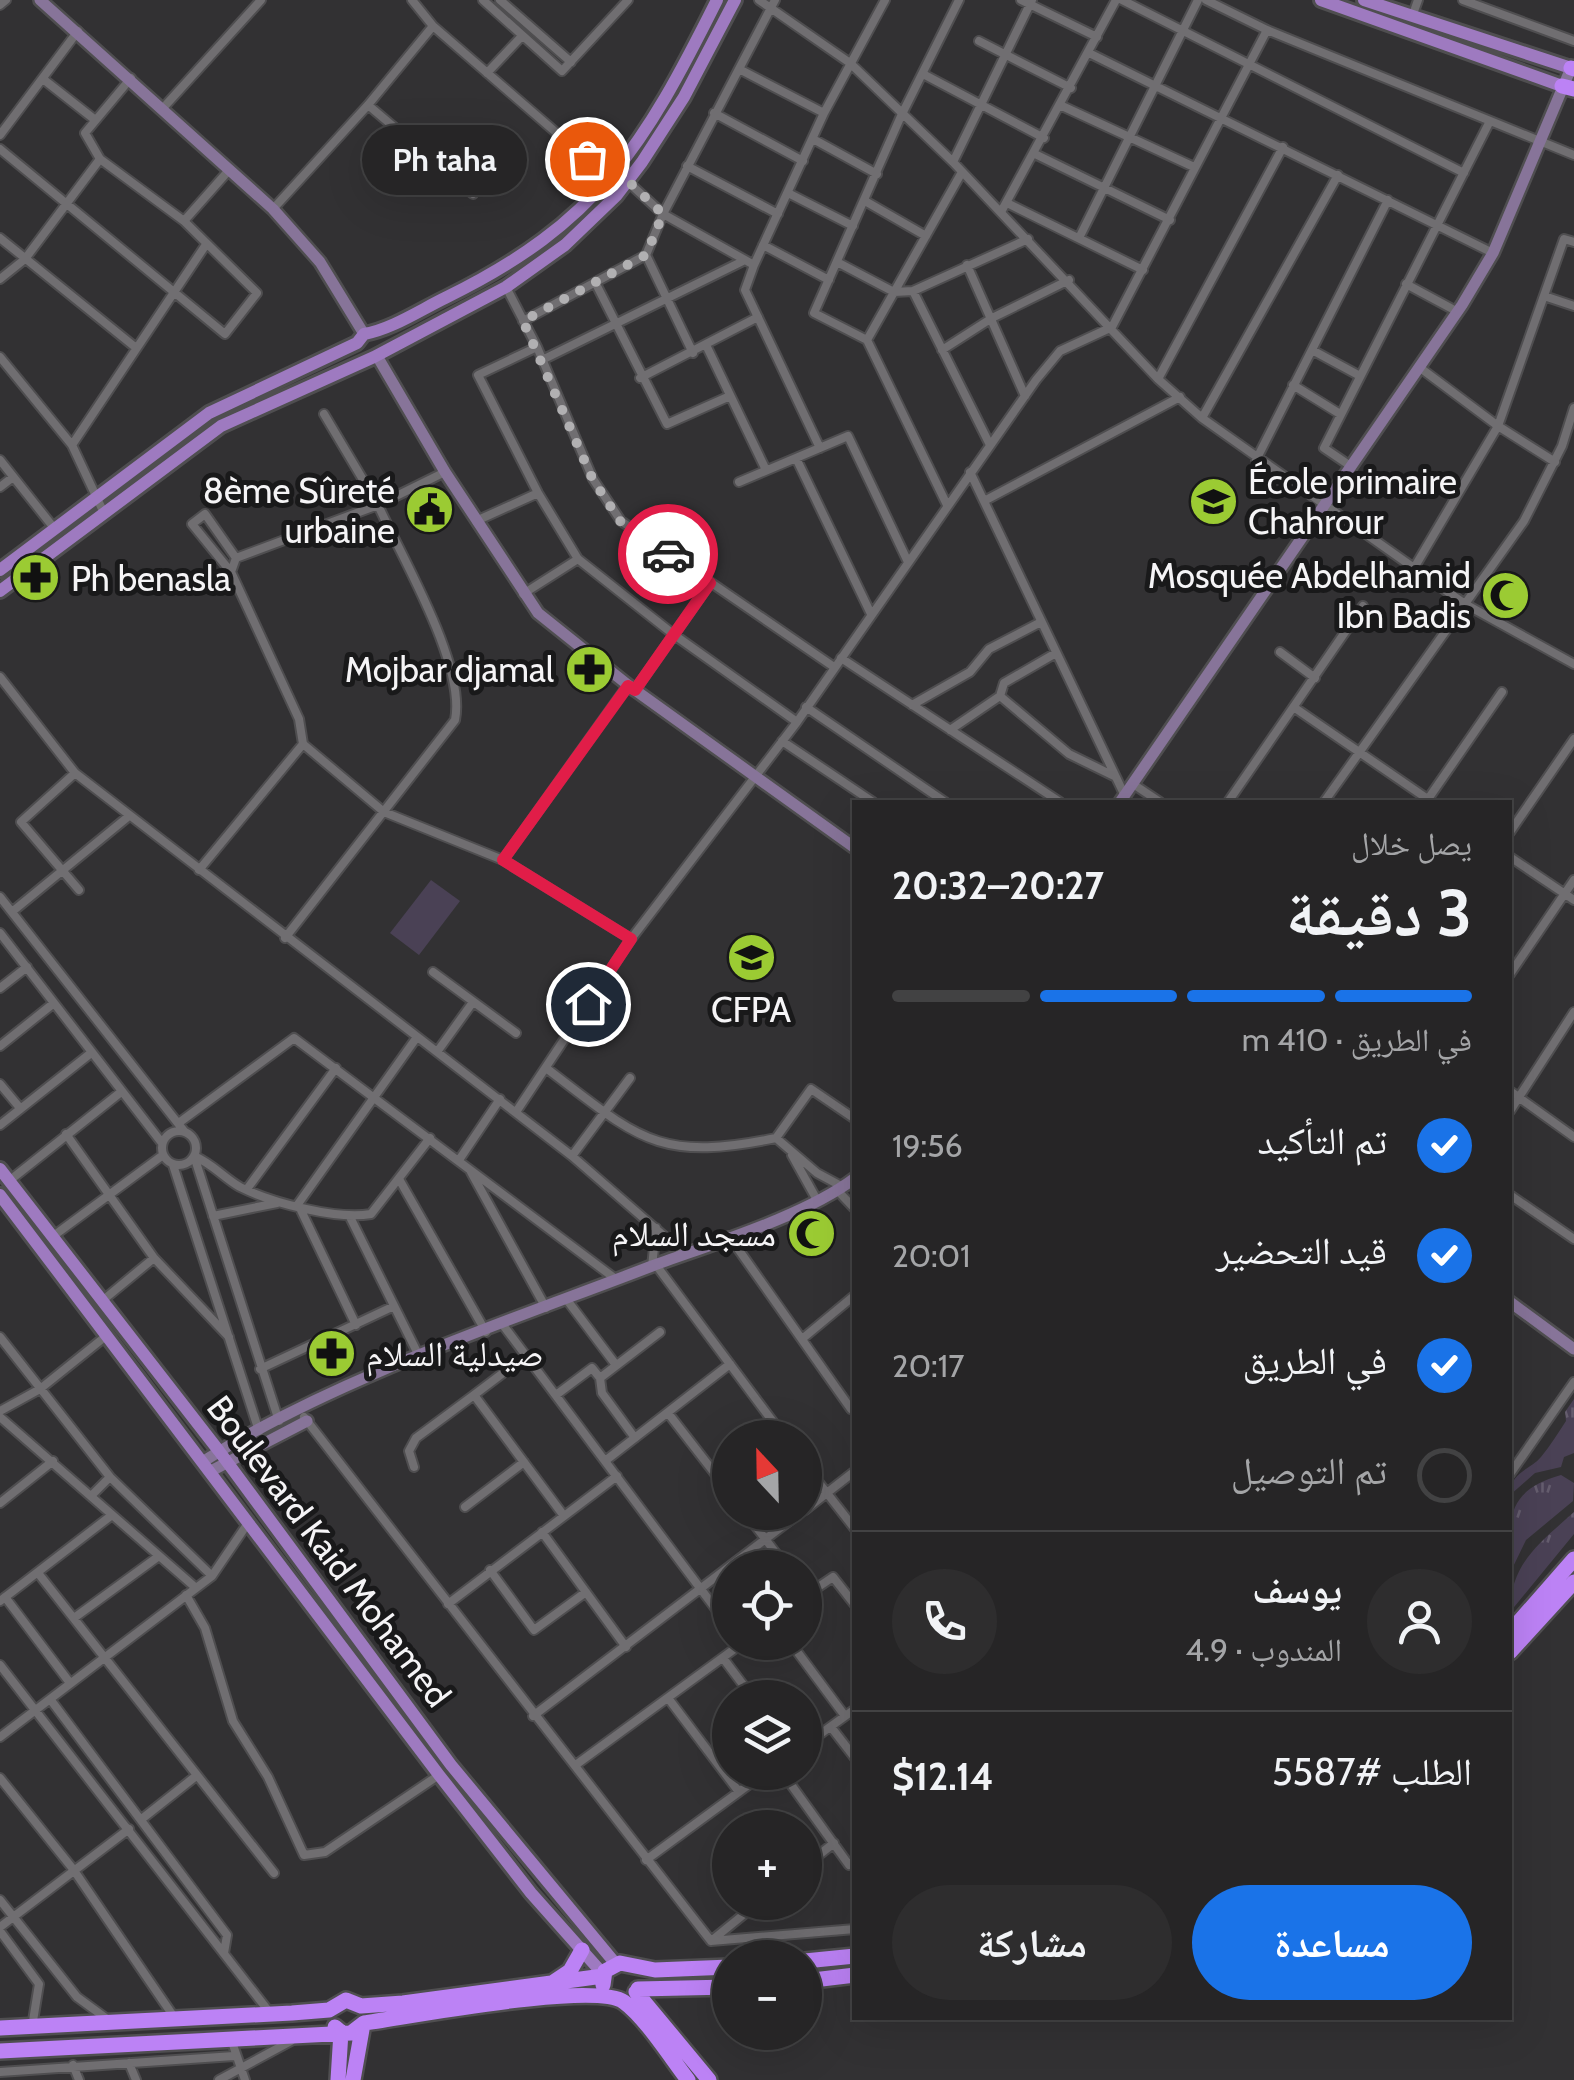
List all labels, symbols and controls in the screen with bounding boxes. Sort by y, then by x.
pin [545,117,630,202]
callout: Ph taha [362,124,527,194]
icon: bag [560,132,615,187]
text: Ph taha [392,140,497,179]
place label: École primaire Chahrour [1248,460,1457,543]
place label: 8ème Sûreté urbaine [203,469,395,552]
school or university icon: École primaire Chahrour [1187,475,1239,527]
public building icon: 8ème Sûreté urbaine [404,484,456,536]
courier [618,504,718,604]
icon: car [641,527,696,582]
pharmacy icon: Ph benasla [10,552,62,604]
place label: Mosquée Abdelhamid Ibn Badis [1148,554,1471,637]
place label: Ph benasla [71,557,231,600]
mosque icon: Mosquée Abdelhamid Ibn Badis [1480,569,1532,621]
pharmacy icon: Mojbar djamal [563,643,615,695]
place label: Mojbar djamal [345,648,555,691]
text: يصل خلال [1351,824,1472,863]
text: 20:27–20:32 [892,862,1104,909]
text: 3 دقيقة [1286,873,1472,952]
school or university icon: CFPA [725,931,777,983]
pin [546,962,631,1047]
icon: home [561,977,616,1032]
place label: CFPA [711,988,791,1031]
text: في الطريق · 410 m [1242,1020,1472,1059]
text: تم التأكيد [1257,1117,1387,1164]
icon: check [1417,1118,1472,1173]
text: 19:56 [892,1126,963,1165]
mosque icon: مسجد السلام [785,1207,837,1259]
place label: مسجد السلام [612,1212,776,1257]
text: قيد التحضير [1216,1227,1387,1274]
icon: check [1417,1228,1472,1283]
text: 20:01 [892,1236,971,1275]
pharmacy icon: صيدلية السلام [305,1327,357,1379]
place label: صيدلية السلام [366,1332,544,1377]
text: في الطريق [1243,1337,1387,1384]
icon: check [1417,1338,1472,1393]
text: 20:17 [892,1346,964,1385]
street label: Boulevard Kaid Mohamed [198,1387,460,1715]
north arrow [712,1420,822,1530]
map controls [712,1420,822,2050]
text: تم التوصيل [1231,1447,1387,1494]
button: locate [712,1550,822,1660]
text: يوسف [1252,1566,1342,1613]
button: phone [892,1569,997,1674]
button: person [1367,1569,1472,1674]
text: المندوب · 4.9 [1185,1630,1342,1669]
button: layers [712,1680,822,1790]
text: الطلب #5587 [1272,1748,1472,1795]
text: $12.14 [892,1753,994,1800]
button: + [712,1810,822,1920]
button: مشاركة [892,1885,1172,2000]
button: مساعدة [1192,1885,1472,2000]
button: − [712,1940,822,2050]

